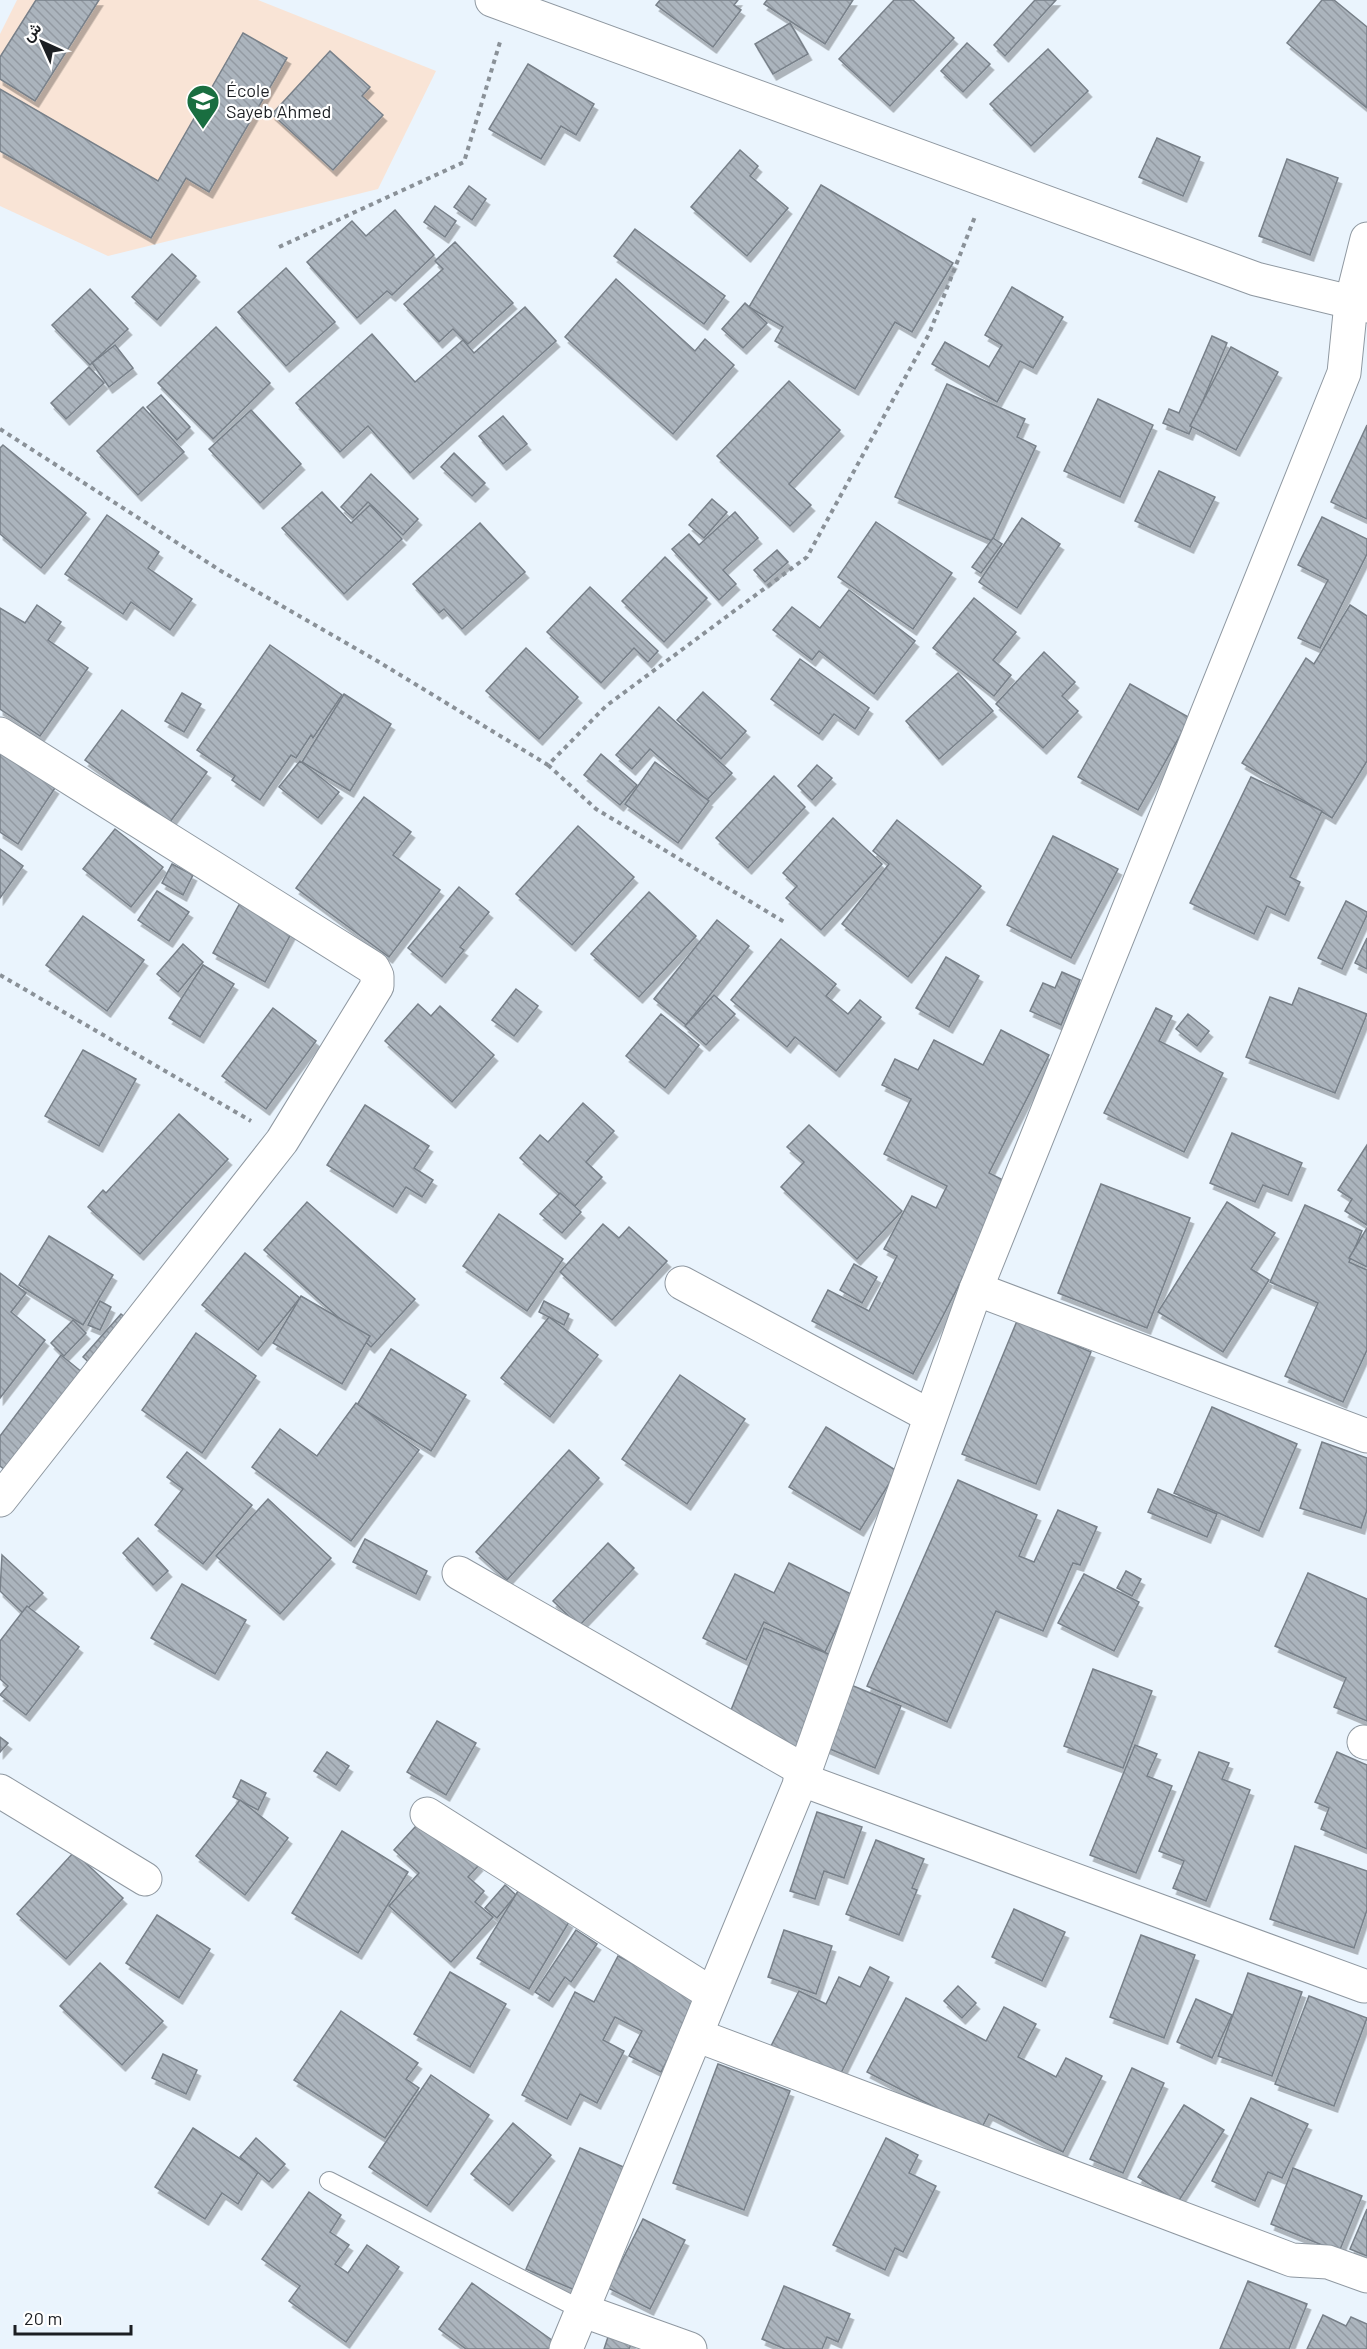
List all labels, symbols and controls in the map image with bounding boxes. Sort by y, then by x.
north arrow [12,12,72,72]
text: ش [18,18,45,45]
place label: École Sayeb Ahmed [226,79,331,122]
school or university icon: École Sayeb Ahmed [185,83,221,130]
scale bar [15,2298,130,2336]
text: 20 m [24,2307,62,2329]

